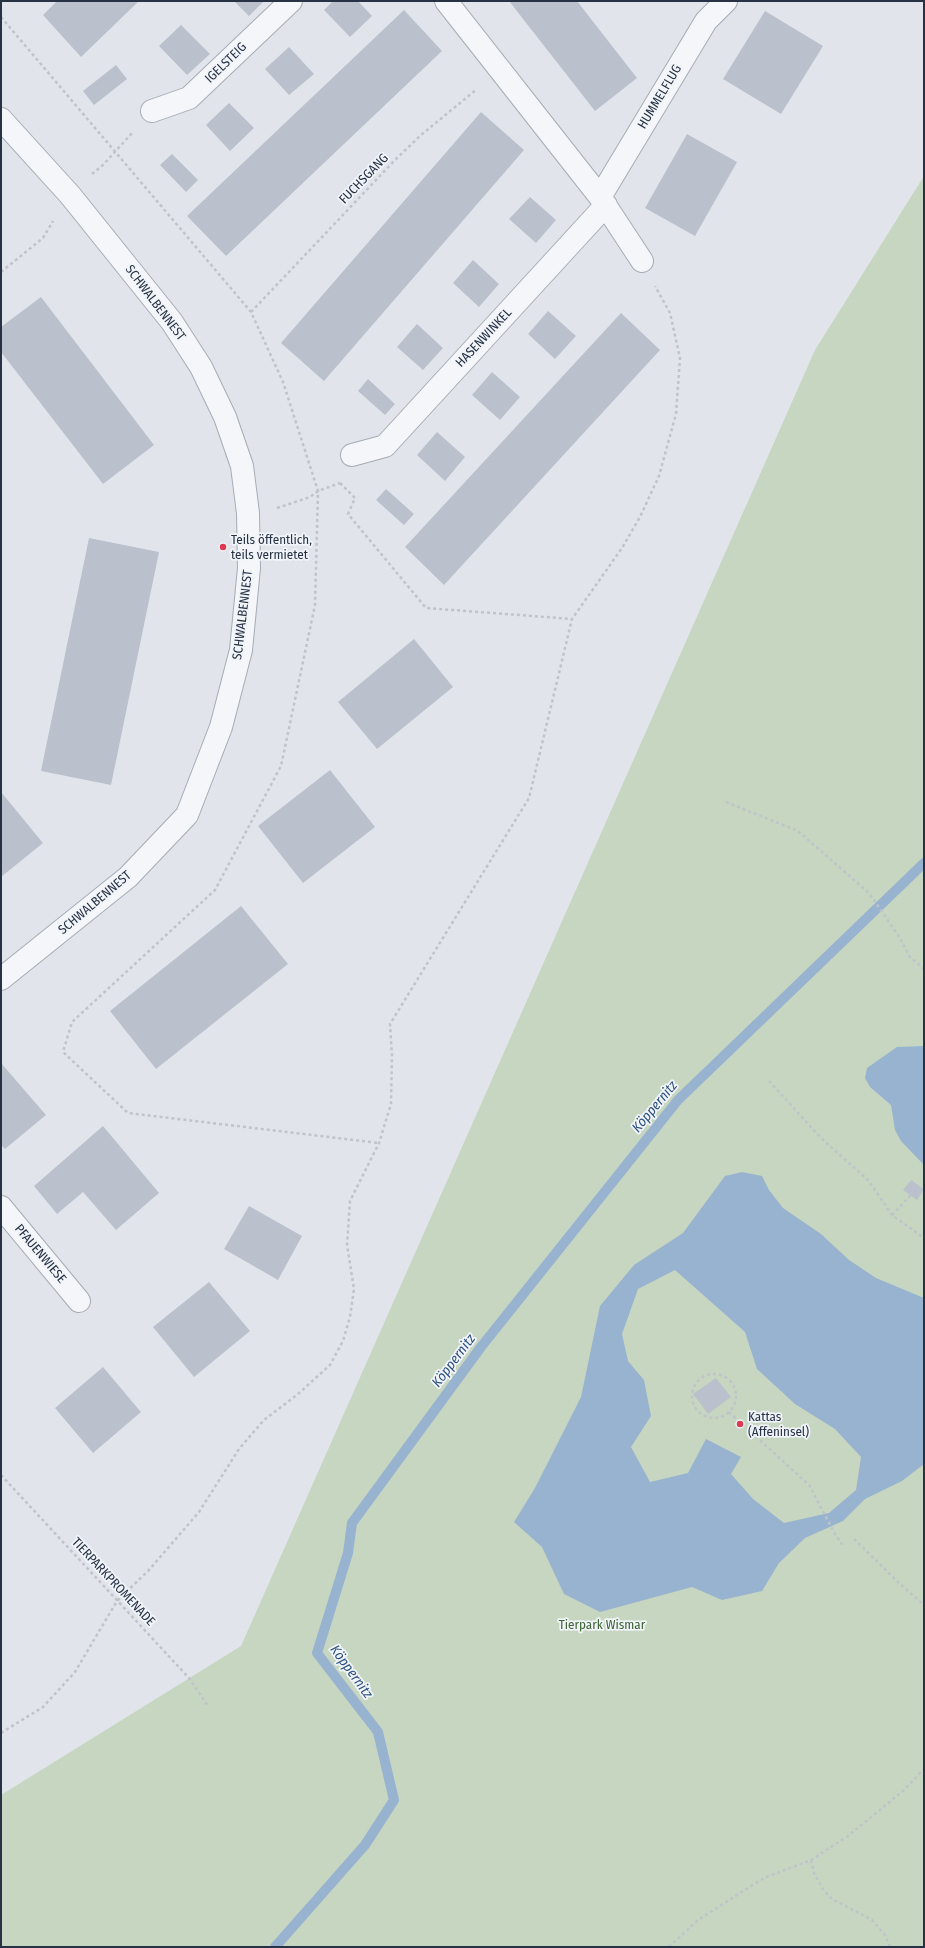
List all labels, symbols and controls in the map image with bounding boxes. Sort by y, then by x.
street label: IGELSTEIG [202,39,250,87]
street label: HUMMELFLUG [635,62,685,132]
street label: FUCHSGANG [336,151,392,207]
street label: SCHWALBENNEST [122,262,188,344]
street label: HASENWINKEL [453,305,515,371]
place label: Teils öffentlich, teils vermietet [231,532,312,563]
marker: Teils öffentlich, teils vermietet [218,542,228,552]
street label: SCHWALBENNEST [230,569,256,661]
street label: SCHWALBENNEST [55,868,135,938]
water label: Köppernitz [629,1078,681,1136]
street label: PFAUENWIESE [11,1221,69,1287]
water label: Köppernitz [429,1331,479,1391]
place label: Kattas (Affeninsel) [748,1409,809,1440]
marker: Kattas (Affeninsel) [735,1419,745,1429]
street label: TIERPARKPROMENADE [68,1535,158,1629]
park label: Tierpark Wismar [559,1617,645,1633]
water label: Köppernitz [326,1642,376,1702]

